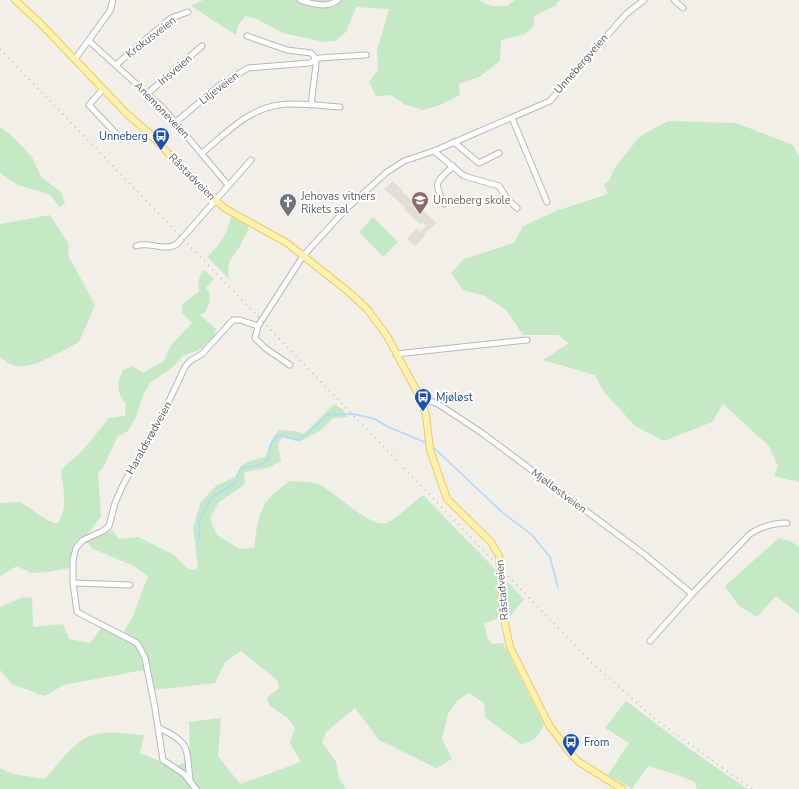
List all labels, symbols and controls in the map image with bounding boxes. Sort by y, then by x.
street label: Krokusveien [123,13,179,61]
street label: Unnebergveien [551,31,611,97]
street label: Irisveien [155,51,195,89]
street label: Liljeveien [196,68,242,108]
street label: Anemoneveien [131,78,193,142]
bus stop icon: Unneberg [151,126,171,151]
place label: Unneberg [99,129,148,144]
street label: Råstadveien [165,150,219,204]
place label: Jehovas vitners Rikets sal [300,189,376,217]
school or university icon: Unneberg skole [410,190,430,215]
church icon: Jehovas vitners Rikets sal [278,192,298,217]
place label: Unneberg skole [433,193,511,208]
bus stop icon: Mjøløst [413,387,433,412]
place label: Mjøløst [436,390,473,405]
street label: Haraldsrødveien [123,399,175,477]
street label: Mjølløstveien [528,465,590,517]
street label: Råstadveien [492,559,512,621]
bus stop icon: From [561,732,581,757]
place label: From [584,735,609,750]

